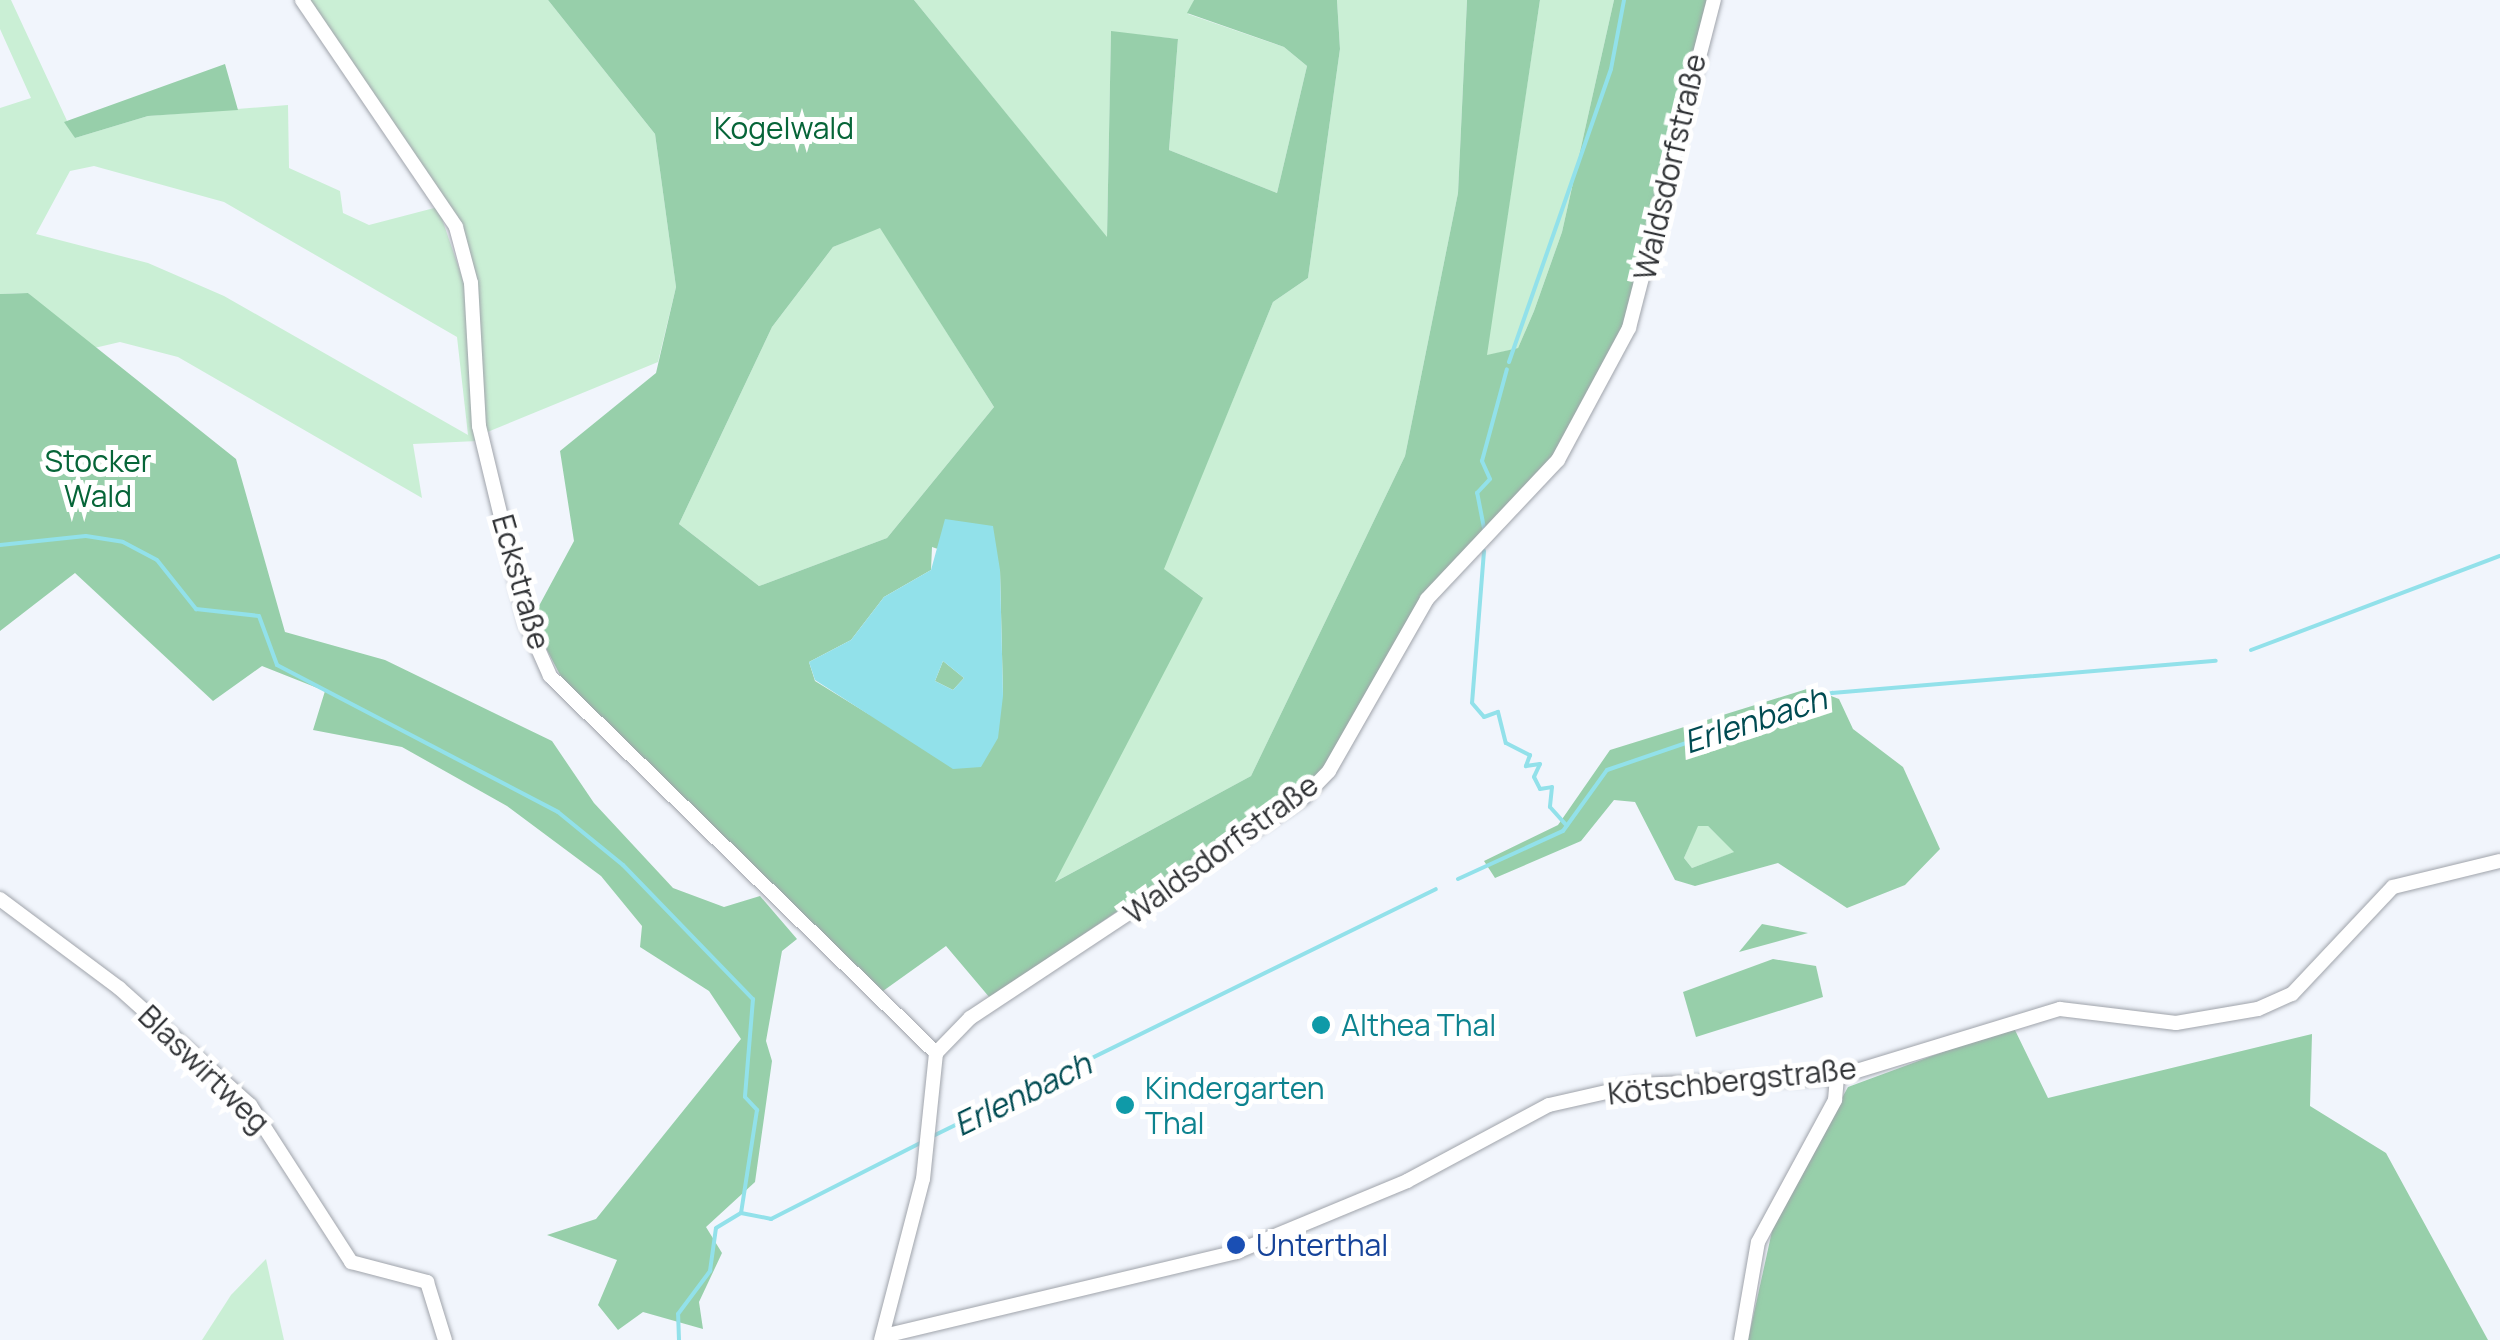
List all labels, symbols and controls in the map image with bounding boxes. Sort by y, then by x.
street label: Waldsdorfstraße [1626,50,1714,284]
park label: Kogelwald [714,110,854,146]
park label: Stocker Wald [44,443,152,514]
street label: Eckstraße [485,511,557,653]
water label: Erlenbach [1679,679,1831,761]
street label: Waldsdorfstraße [1117,767,1325,931]
street label: Blaswirtweg [131,998,277,1140]
place label: Althea Thal [1341,1007,1496,1043]
marker: Althea Thal [1310,1014,1332,1036]
water label: Erlenbach [947,1044,1097,1144]
street label: Kötschbergstraße [1606,1050,1858,1112]
place label: Kindergarten Thal [1145,1070,1325,1140]
marker: Kindergarten Thal [1114,1094,1136,1116]
place label: Unterthal [1256,1227,1388,1263]
marker: Unterthal [1225,1234,1247,1256]

